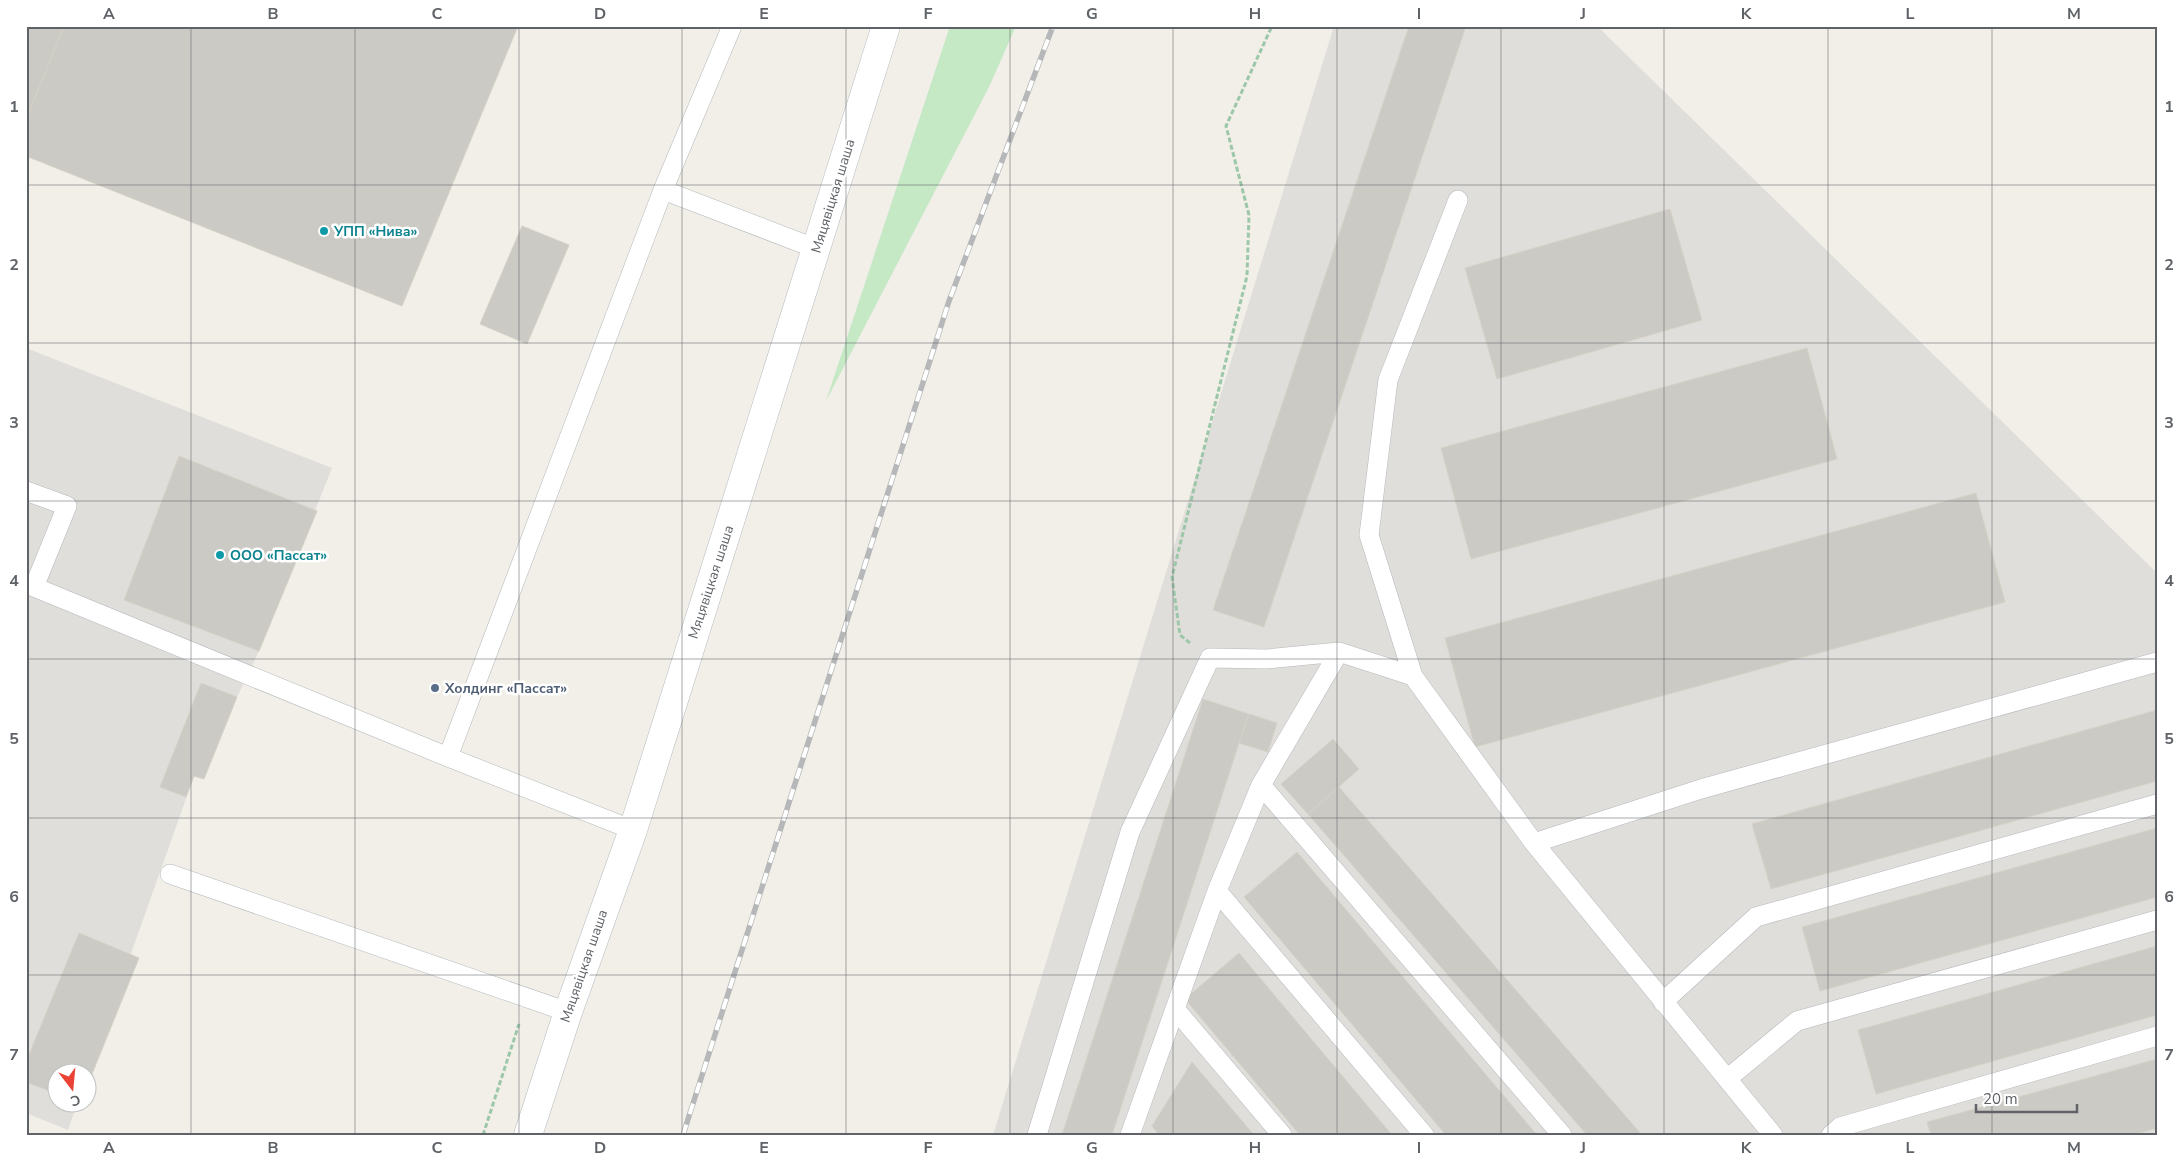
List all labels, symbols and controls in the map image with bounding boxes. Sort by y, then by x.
text: A [103,3,115,25]
text: B [267,3,279,25]
text: C [432,3,443,25]
text: D [594,3,606,25]
text: E [759,3,769,25]
text: F [924,3,933,25]
text: G [1086,3,1098,25]
text: H [1249,3,1261,25]
text: I [1417,3,1421,25]
text: J [1579,3,1586,25]
text: K [1741,3,1753,25]
text: L [1906,3,1915,25]
text: M [2067,3,2081,25]
text: 1 [9,96,19,118]
text: 1 [2164,96,2174,118]
street label: Мяцявіцкая шаша [807,137,859,255]
place label: УПП «Нива» [333,222,417,241]
marker: УПП «Нива» [318,225,330,237]
text: 2 [9,254,19,276]
text: 2 [2164,254,2174,276]
text: 3 [9,412,19,434]
text: 3 [2164,412,2174,434]
street label: Мяцявіцкая шаша [684,523,738,641]
place label: ООО «Пассат» [230,546,327,565]
marker: ООО «Пассат» [214,549,226,561]
text: 4 [9,570,19,592]
text: 4 [2164,570,2174,592]
place label: Холдинг «Пассат» [444,679,567,698]
marker: Холдинг «Пассат» [429,682,441,694]
text: 5 [9,728,19,750]
text: 5 [2164,728,2174,750]
text: 6 [9,886,19,908]
text: 6 [2164,886,2174,908]
street label: Мяцявіцкая шаша [556,907,612,1025]
text: 7 [9,1044,19,1066]
text: 7 [2164,1044,2174,1066]
north arrow [48,1064,98,1114]
scale bar [1976,1081,2077,1113]
text: 20 m [1983,1089,2018,1109]
text: С [68,1090,83,1111]
text: A [103,1137,115,1159]
text: B [267,1137,279,1159]
text: C [432,1137,443,1159]
text: D [594,1137,606,1159]
text: E [759,1137,769,1159]
text: F [924,1137,933,1159]
text: G [1086,1137,1098,1159]
text: H [1249,1137,1261,1159]
text: I [1417,1137,1421,1159]
text: J [1579,1137,1586,1159]
text: K [1741,1137,1753,1159]
text: L [1906,1137,1915,1159]
text: M [2067,1137,2081,1159]

